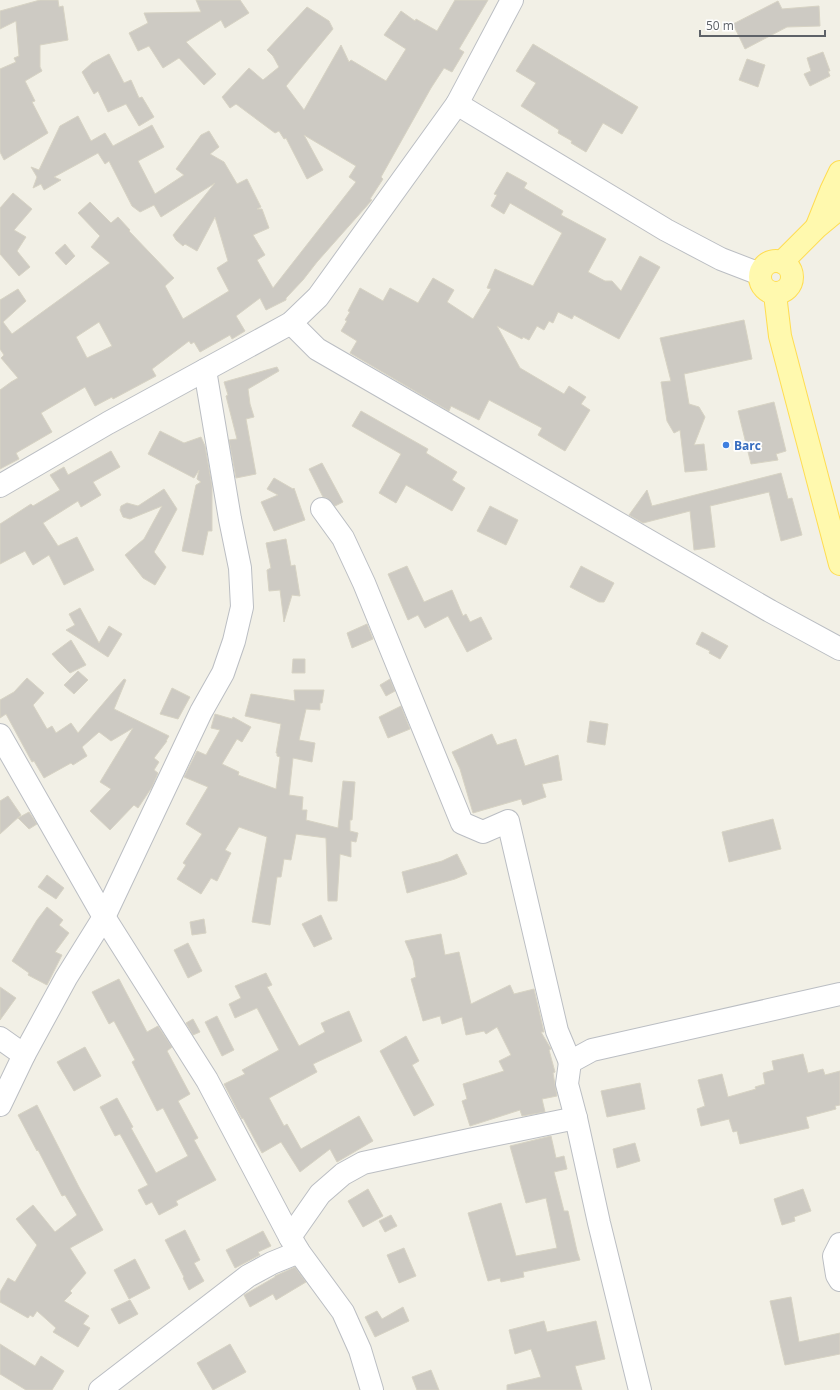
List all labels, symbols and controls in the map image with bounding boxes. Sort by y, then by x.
scale bar [700,12,825,38]
text: 50 m [706,17,734,34]
place label: Barc [734,437,761,454]
marker: Barc [721,440,731,450]

